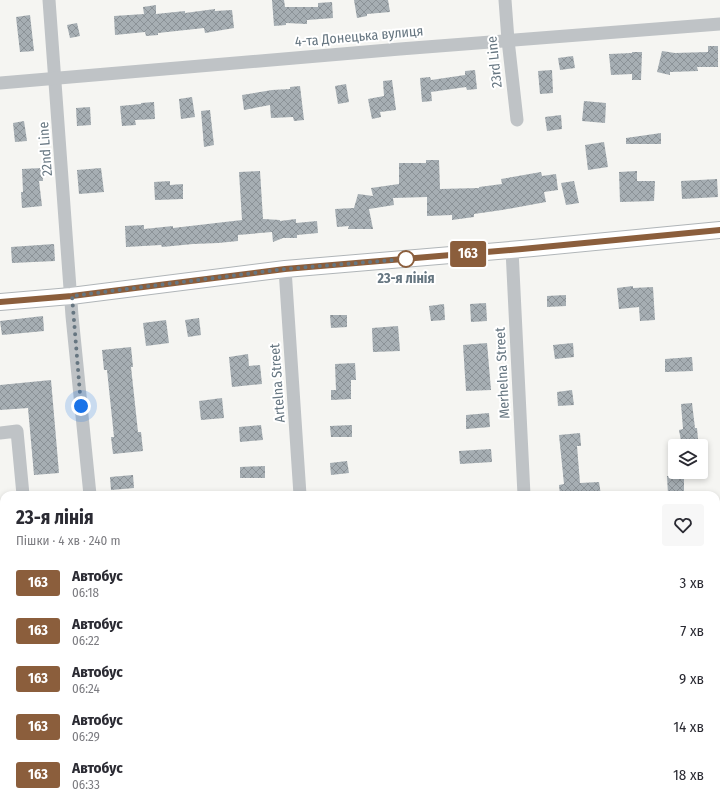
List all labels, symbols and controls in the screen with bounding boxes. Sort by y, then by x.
street label: 4-та Донецька вулиця [294,22,424,51]
street label: 23rd Line [483,35,506,89]
street label: 22nd Line [35,121,56,177]
line badge: 163 [445,241,491,267]
text: 163 [458,245,478,262]
marker: 23-я лінія [397,250,415,268]
place label: 23-я лінія [376,270,435,287]
street label: Merhelna Street [492,326,513,419]
street label: Artelna Street [266,342,289,423]
your location [71,396,91,416]
map controls [668,439,708,479]
button: layers [668,439,708,479]
button: heart [662,504,704,546]
text: 23-я лінія [16,506,94,529]
text: Пішки · 4 хв · 240 m [16,533,120,548]
text: Автобус [72,567,123,585]
text: 163 [28,574,48,591]
text: 3 хв [680,574,704,592]
text: 06:18 [72,585,99,600]
text: Автобус [72,615,123,633]
text: 163 [28,622,48,639]
text: 7 хв [680,622,704,640]
text: 06:22 [72,633,99,648]
text: Автобус [72,663,123,681]
text: 163 [28,670,48,687]
text: 9 хв [679,670,704,688]
text: 06:24 [72,681,100,696]
text: Автобус [72,711,123,729]
text: 163 [28,718,48,735]
text: 14 хв [673,718,704,736]
text: 06:29 [72,729,100,744]
text: Автобус [72,759,123,777]
text: 163 [28,766,48,783]
text: 18 хв [673,766,704,784]
text: 06:33 [72,777,100,792]

